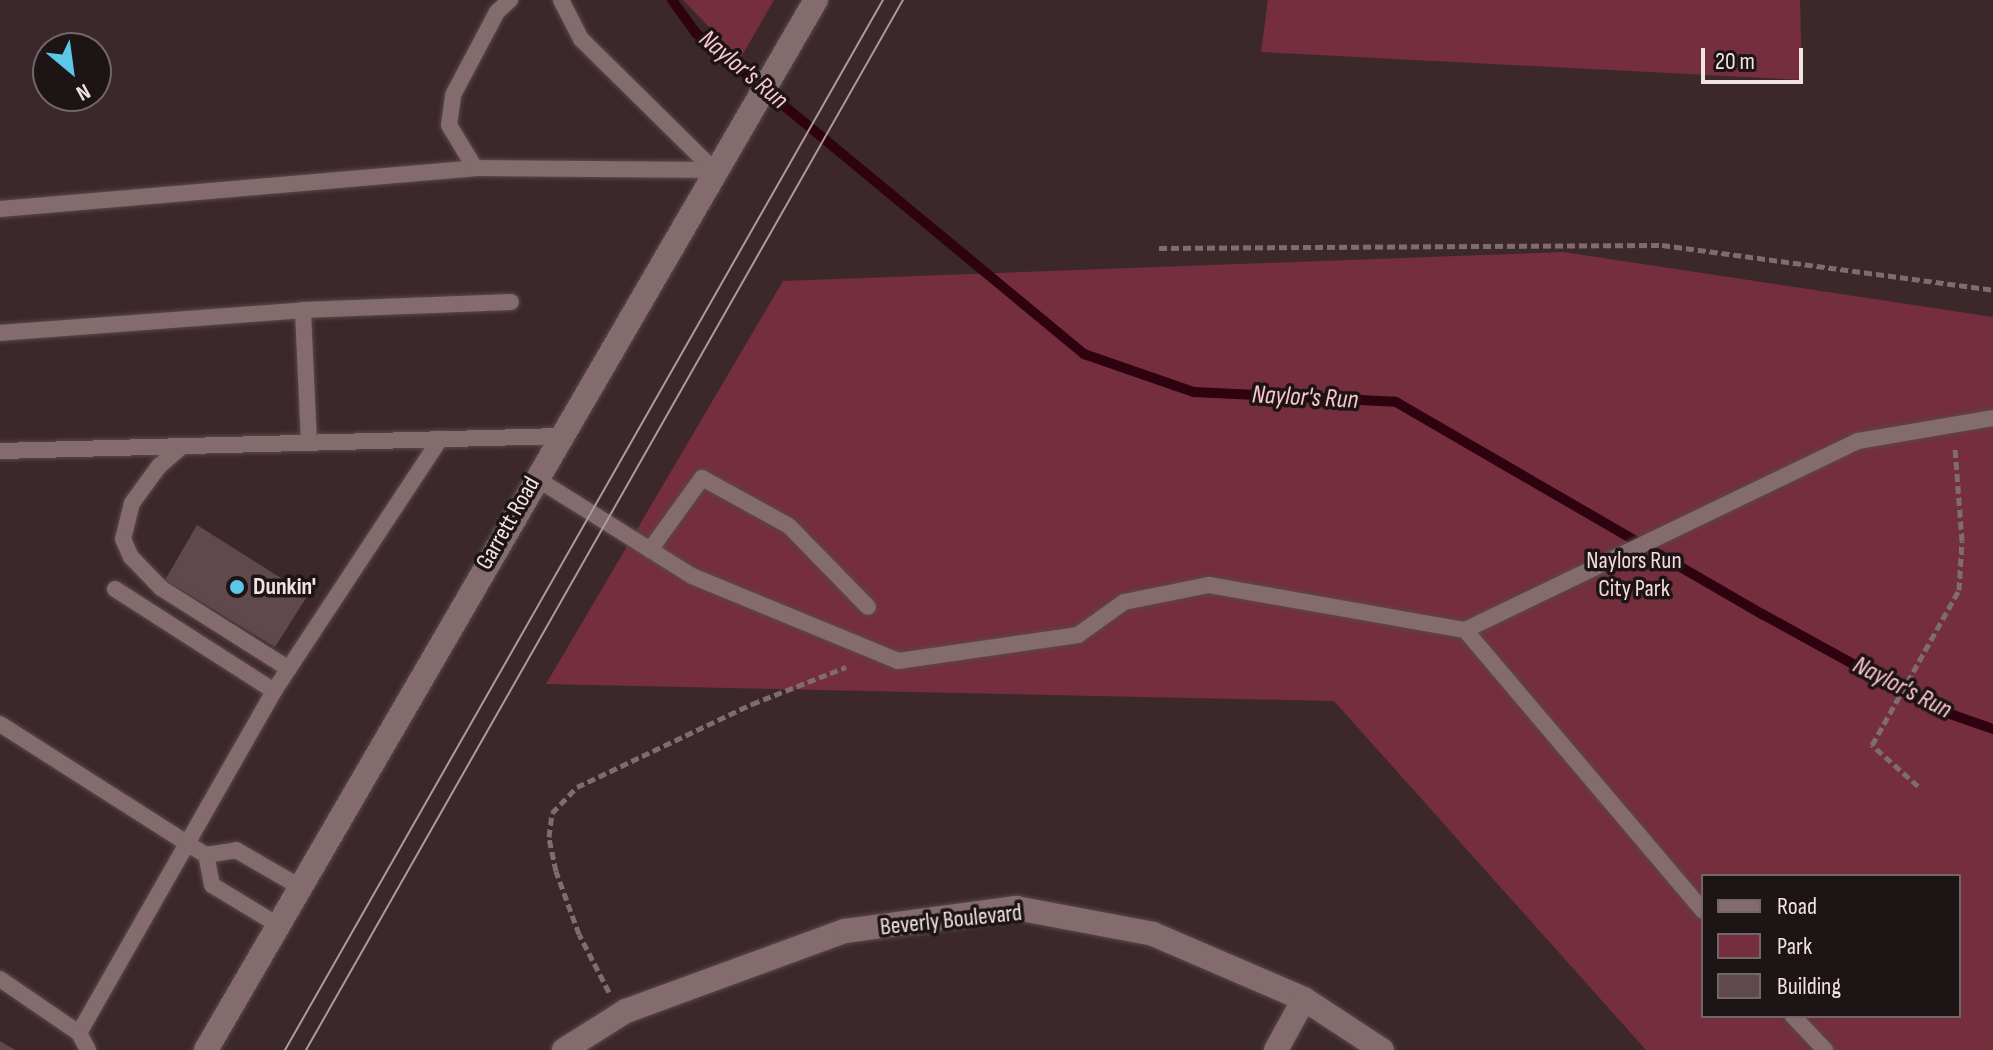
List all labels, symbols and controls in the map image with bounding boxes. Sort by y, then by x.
water label: Naylor's Run [692,24,794,116]
north arrow [32,32,112,112]
scale bar [1705,32,1807,82]
text: 20 m [1715,47,1755,76]
text: N [71,77,95,106]
water label: Naylor's Run [1251,380,1359,416]
street label: Garrett Road [470,471,546,575]
park label: Naylors Run City Park [1586,547,1682,603]
place label: Dunkin' [253,573,316,601]
marker: Dunkin' [228,578,246,596]
water label: Naylor's Run [1847,650,1957,726]
legend [1701,874,1961,1018]
text: Road [1777,892,1817,921]
street label: Beverly Boulevard [879,898,1023,942]
text: Park [1777,932,1812,961]
text: Building [1777,972,1841,1001]

